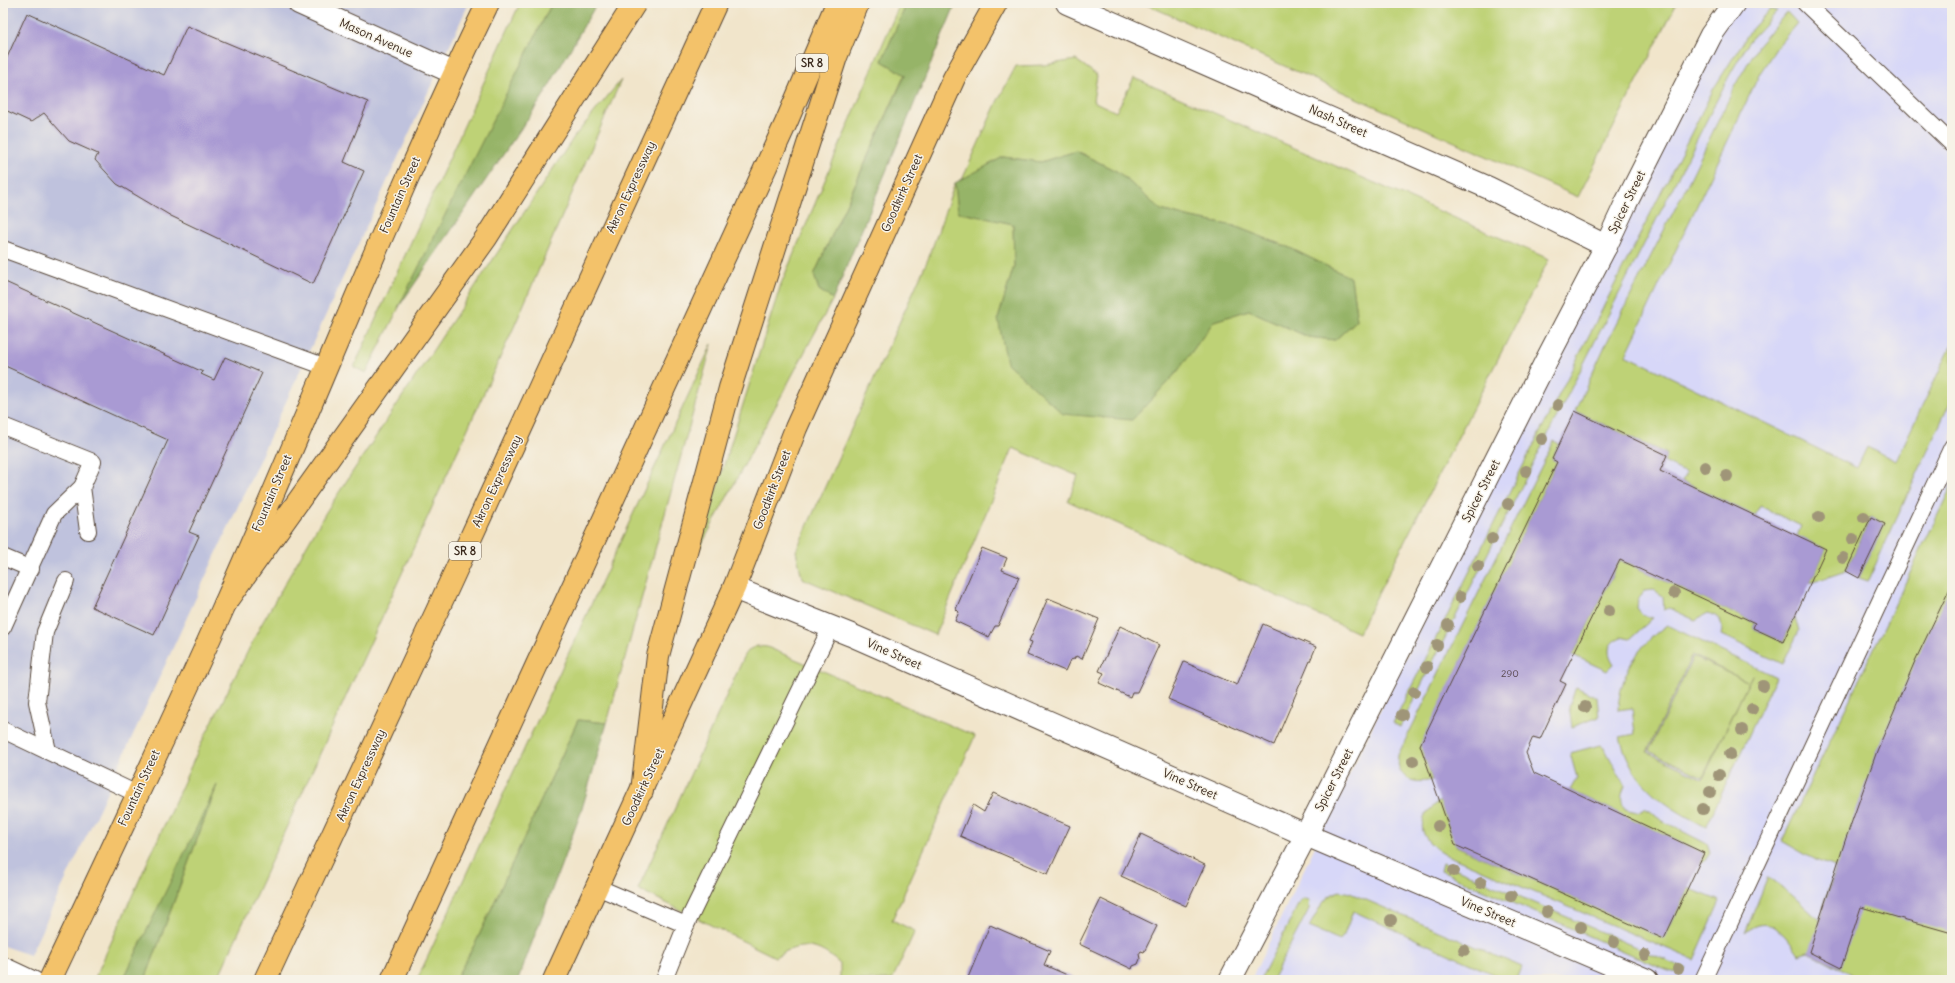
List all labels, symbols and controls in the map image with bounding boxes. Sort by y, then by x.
street label: Mason Avenue [337,15,415,60]
road number: SR 8 [796,54,828,72]
street label: Nash Street [1307,101,1370,140]
street label: Akron Expressway [603,138,658,235]
street label: Goodkirk Street [878,151,925,234]
street label: Fountain Street [376,154,423,235]
street label: Spicer Street [1605,168,1648,236]
street label: Akron Expressway [469,432,524,529]
street label: Goodkirk Street [749,448,794,532]
street label: Fountain Street [249,452,295,534]
street label: Spicer Street [1458,457,1503,525]
road number: SR 8 [449,542,481,560]
street label: Vine Street [864,635,924,672]
house number: 290 [1501,667,1519,680]
street label: Akron Expressway [333,726,388,823]
street label: Goodkirk Street [618,746,667,828]
street label: Spicer Street [1311,746,1356,814]
street label: Fountain Street [114,747,163,828]
street label: Vine Street [1160,765,1220,802]
street label: Vine Street [1458,893,1518,930]

